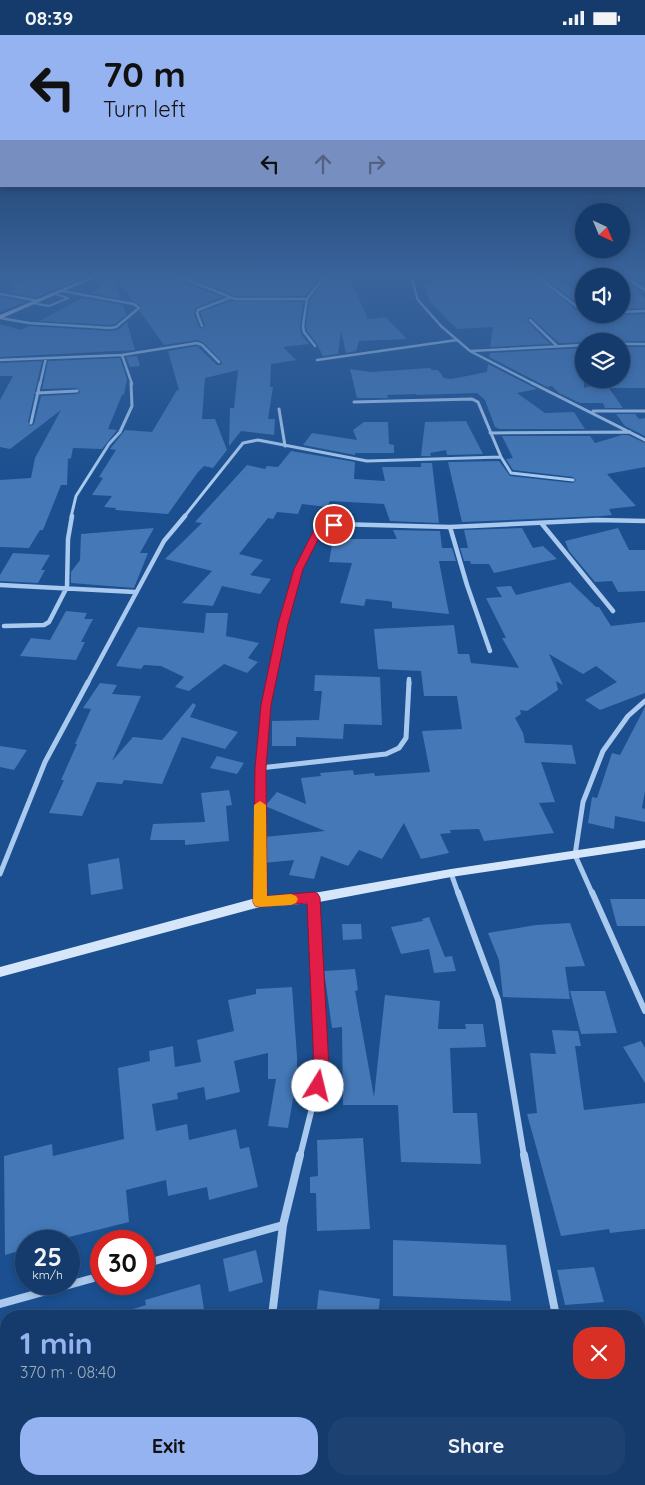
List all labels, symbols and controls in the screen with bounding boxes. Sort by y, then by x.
text: 08:39 [25,6,73,30]
text: 70 m [103,52,186,96]
icon: left [20,55,85,120]
text: Turn left [103,95,186,123]
icon: left [256,150,284,178]
icon: ahead [309,150,337,178]
icon: right [362,150,390,178]
north arrow [575,203,630,257]
map controls [575,203,630,388]
button: sound [575,268,630,323]
button: layers [575,333,630,388]
pin [313,504,355,546]
icon: arrive [320,511,348,539]
position arrow [291,1059,343,1111]
speed limit sign: 30 [90,1230,155,1295]
text: 25 [33,1241,62,1272]
text: km/h [32,1267,63,1282]
text: 1 min [20,1324,93,1362]
button: close [573,1327,625,1379]
text: 370 m · 08:40 [20,1362,116,1382]
button: Exit [20,1417,318,1475]
button: Share [328,1417,625,1475]

